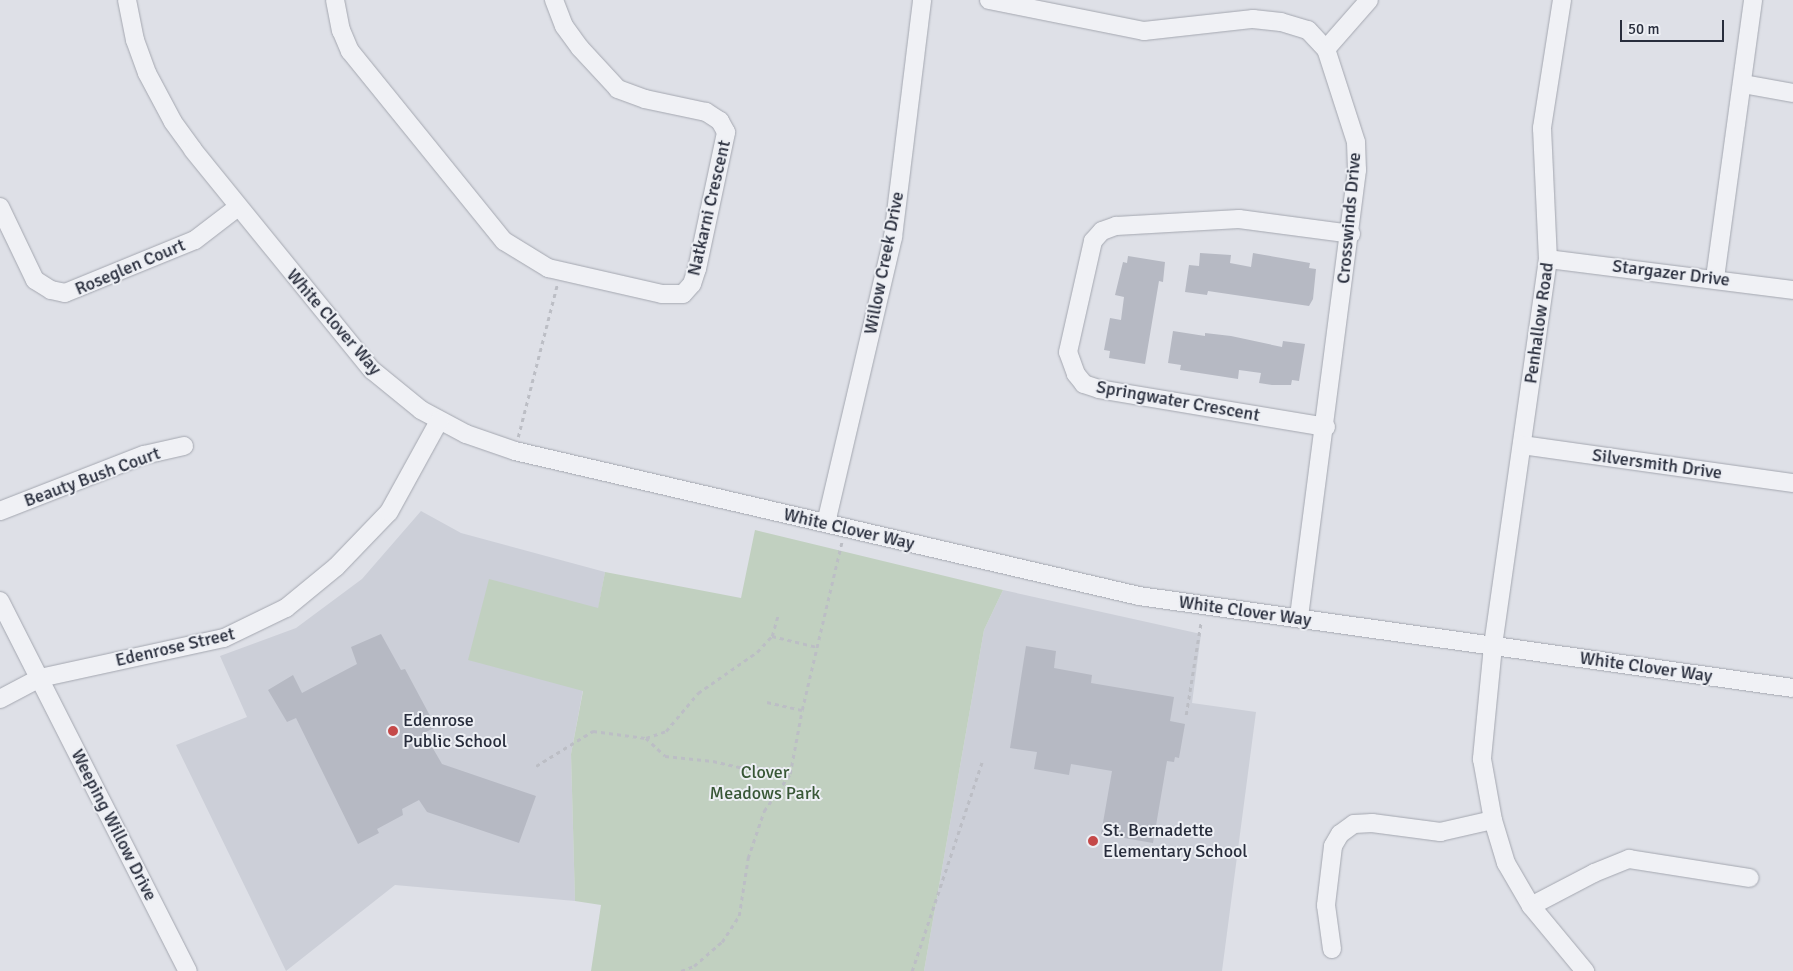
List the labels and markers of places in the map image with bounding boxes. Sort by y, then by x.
place label: Edenrose Public School [403,710,507,752]
marker: Edenrose Public School [387,725,399,737]
place label: St. Bernadette Elementary School [1103,820,1248,862]
marker: St. Bernadette Elementary School [1087,835,1099,847]

